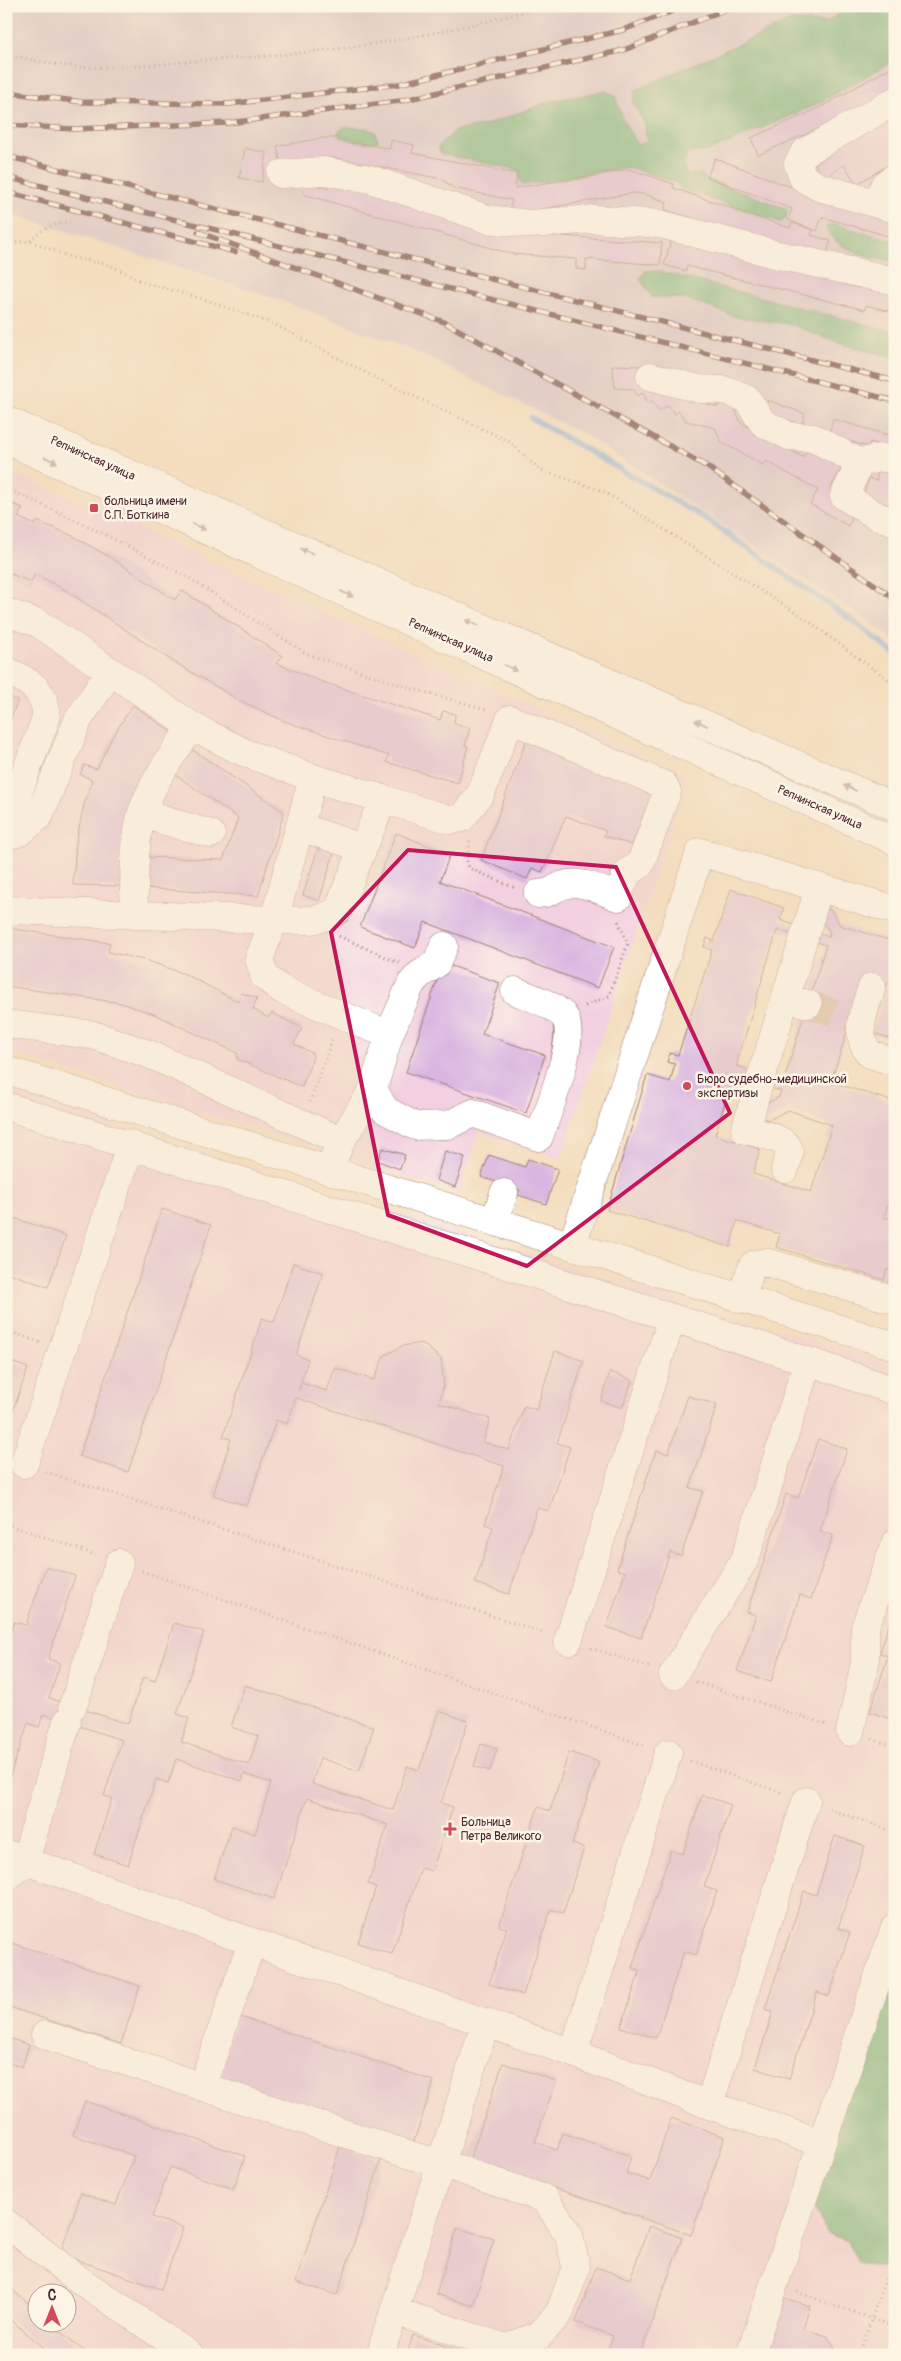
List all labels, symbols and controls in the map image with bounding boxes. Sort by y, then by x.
street label: Репнинская улица [48,433,138,484]
one-way arrow [44,456,58,464]
place label: больница имени С.П. Боткина [104,494,187,523]
marker: больница имени С.П. Боткина [88,502,100,514]
one-way arrow [192,523,206,531]
one-way arrow [300,546,314,554]
one-way arrow [340,590,354,598]
street label: Репнинская улица [406,615,496,666]
one-way arrow [465,618,479,626]
one-way arrow [504,664,518,672]
one-way arrow [694,718,708,726]
street label: Репнинская улица [775,782,865,833]
one-way arrow [843,783,857,791]
place label: Бюро судебно-медицинской экспертизы [697,1072,847,1101]
marker: Бюро судебно-медицинской экспертизы [681,1080,693,1092]
place label: Больница Петра Великого [461,1815,542,1844]
marker: Больница Петра Великого [443,1822,457,1836]
north arrow [28,2284,78,2334]
text: С [48,2287,57,2304]

